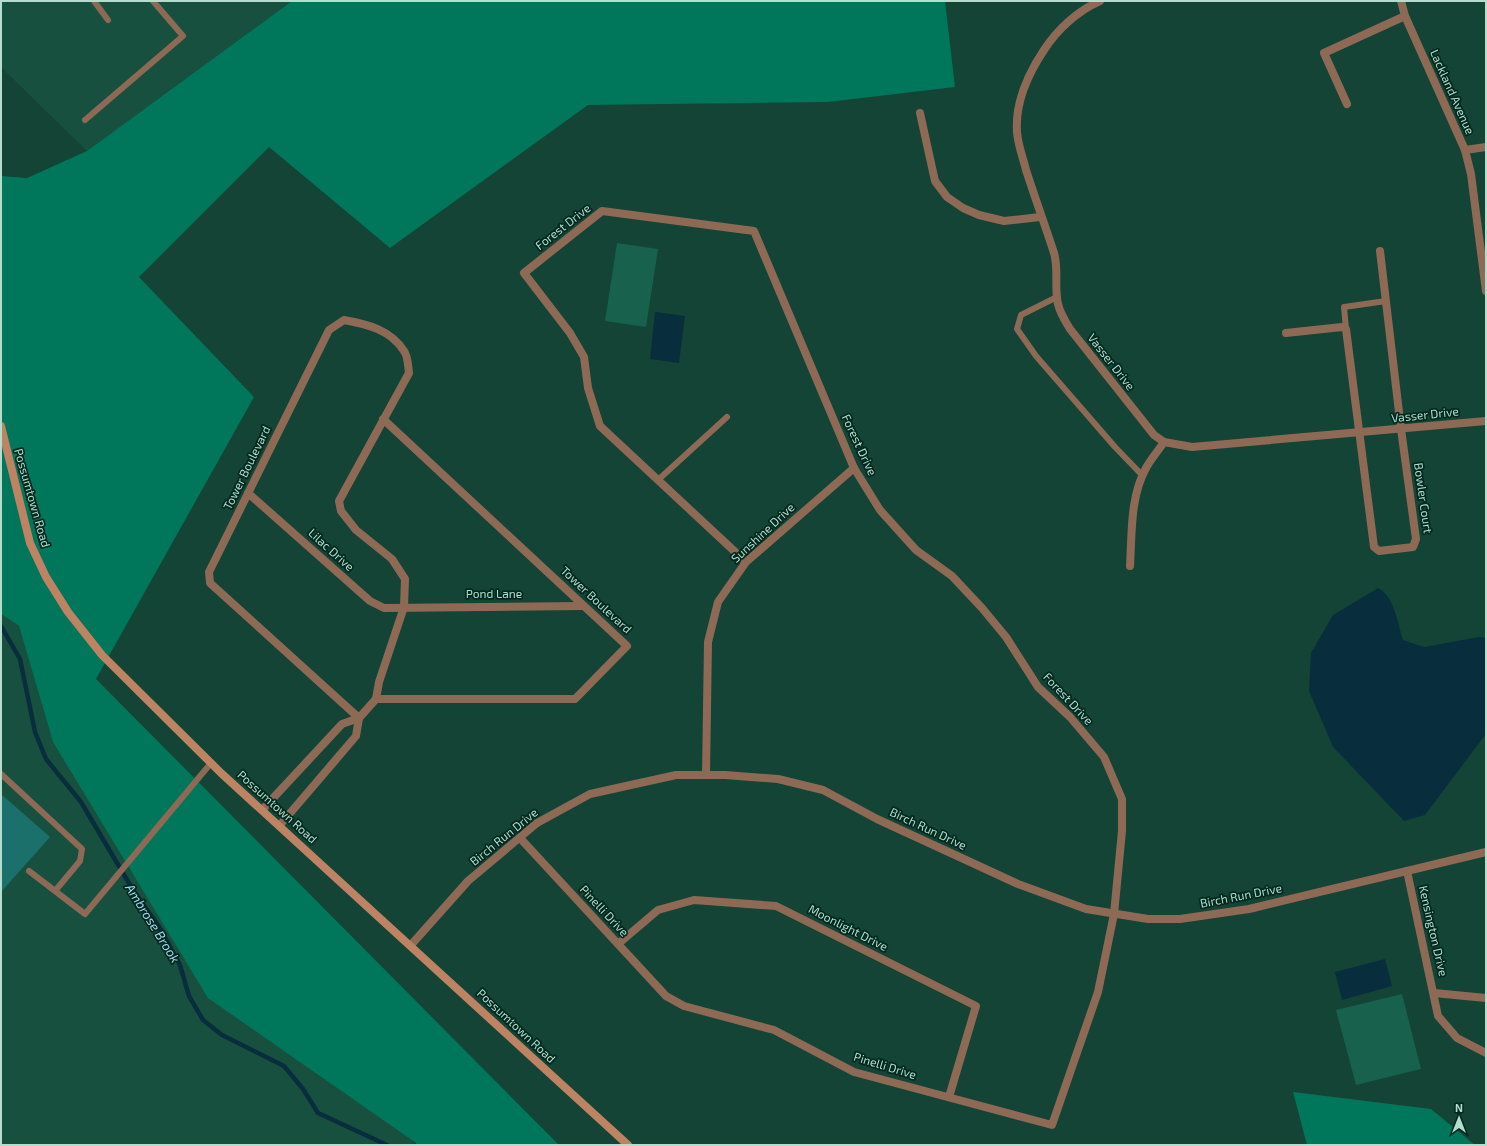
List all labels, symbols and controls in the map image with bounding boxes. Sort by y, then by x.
street label: Lackland Avenue [1428,47,1478,136]
street label: Forest Drive [532,200,593,252]
street label: Vasser Drive [1085,330,1138,392]
street label: Vasser Drive [1390,403,1459,425]
street label: Forest Drive [840,412,880,477]
street label: Tower Boulevard [220,423,272,512]
street label: Possumtown Road [12,447,54,549]
street label: Bowler Court [1412,462,1436,535]
street label: Sunshine Drive [728,499,797,565]
street label: Lilac Drive [306,525,357,573]
street label: Tower Boulevard [558,563,635,636]
street label: Pond Lane [466,586,522,600]
street label: Forest Drive [1041,669,1096,727]
street label: Possumtown Road [235,767,320,846]
street label: Birch Run Drive [888,804,969,852]
street label: Birch Run Drive [467,805,540,868]
water label: Ambrose Brook [122,880,184,966]
street label: Birch Run Drive [1199,880,1283,910]
street label: Pinelli Drive [578,882,632,939]
street label: Kensington Drive [1417,884,1451,977]
street label: Moonlight Drive [806,901,890,953]
street label: Possumtown Road [475,985,559,1065]
street label: Pinelli Drive [852,1049,918,1081]
north arrow [1439,1098,1479,1138]
text: N [1455,1101,1463,1114]

